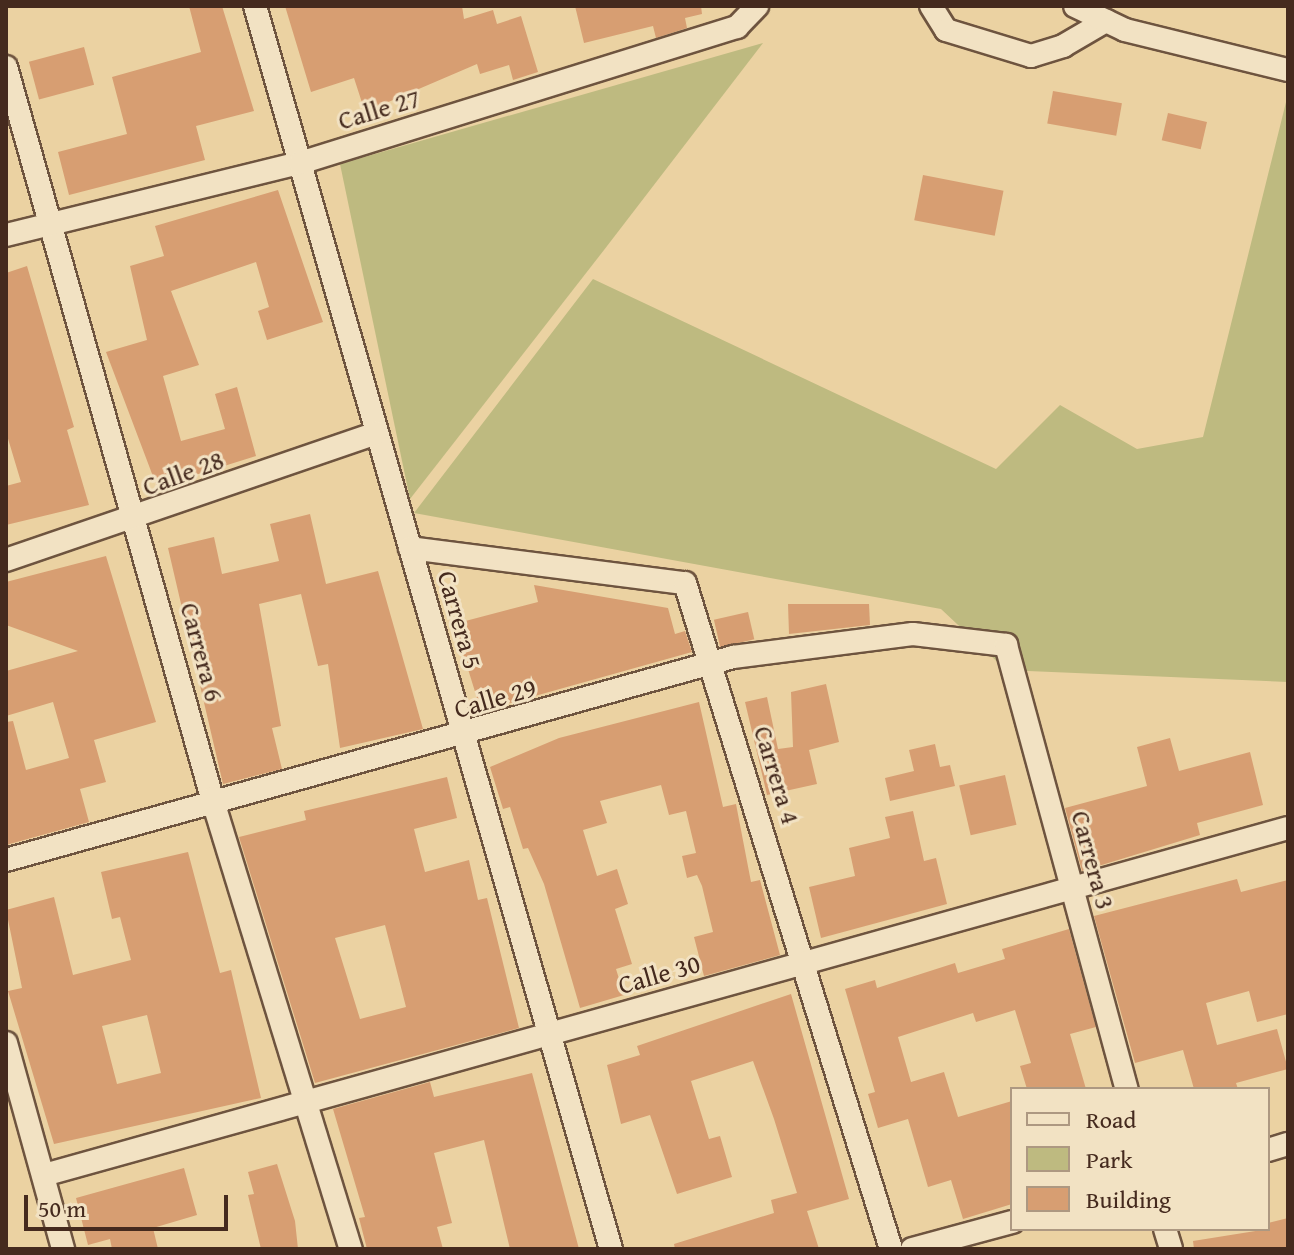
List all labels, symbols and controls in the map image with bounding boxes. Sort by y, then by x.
street label: Calle 27 [334,82,424,136]
street label: Calle 28 [138,444,228,502]
street label: Carrera 5 [431,567,489,673]
street label: Carrera 6 [174,599,230,705]
street label: Calle 29 [450,671,540,725]
street label: Carrera 4 [747,722,807,828]
street label: Carrera 3 [1065,807,1121,913]
street label: Calle 30 [614,947,704,1001]
legend [1010,1087,1270,1231]
text: Road [1086,1102,1136,1137]
text: Park [1086,1142,1132,1177]
scale bar [28,1179,232,1229]
text: Building [1086,1182,1171,1217]
text: 50 m [38,1191,86,1226]

